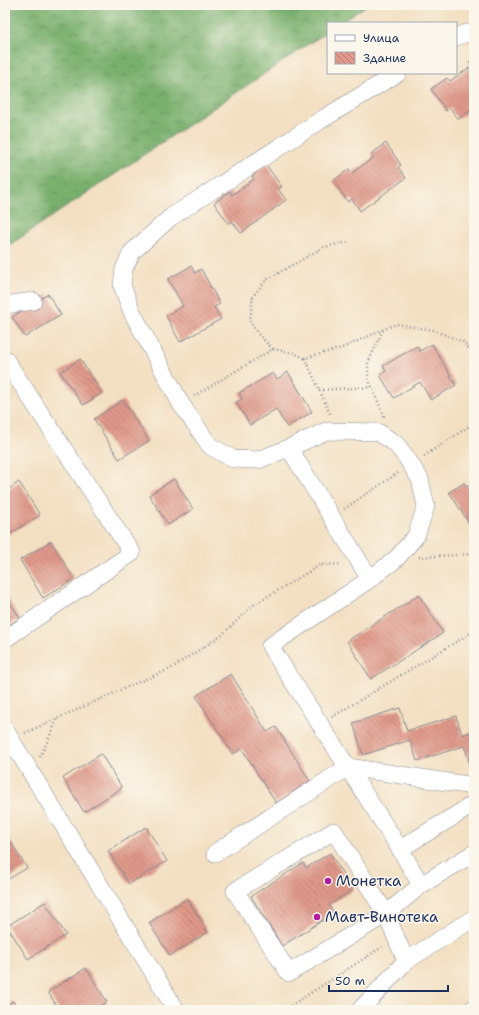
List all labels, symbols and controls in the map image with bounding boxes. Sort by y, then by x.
legend [327,22,457,74]
text: Улица [363,30,400,46]
text: Здание [363,50,407,66]
place label: Монетка [336,871,402,891]
marker: Монетка [323,876,333,886]
place label: Мавт-Винотека [325,907,439,927]
marker: Мавт-Винотека [312,912,322,922]
scale bar [329,967,448,993]
text: 50 m [335,973,365,989]

